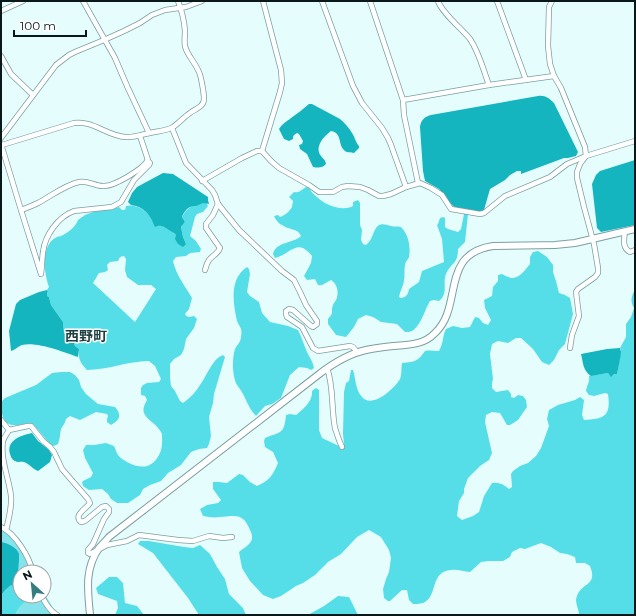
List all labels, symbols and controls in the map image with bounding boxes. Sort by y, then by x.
scale bar [14,12,86,38]
text: 100 m [20,18,56,33]
district label: 西野町 [65,327,107,345]
north arrow [12,564,52,604]
text: N [20,567,35,583]

